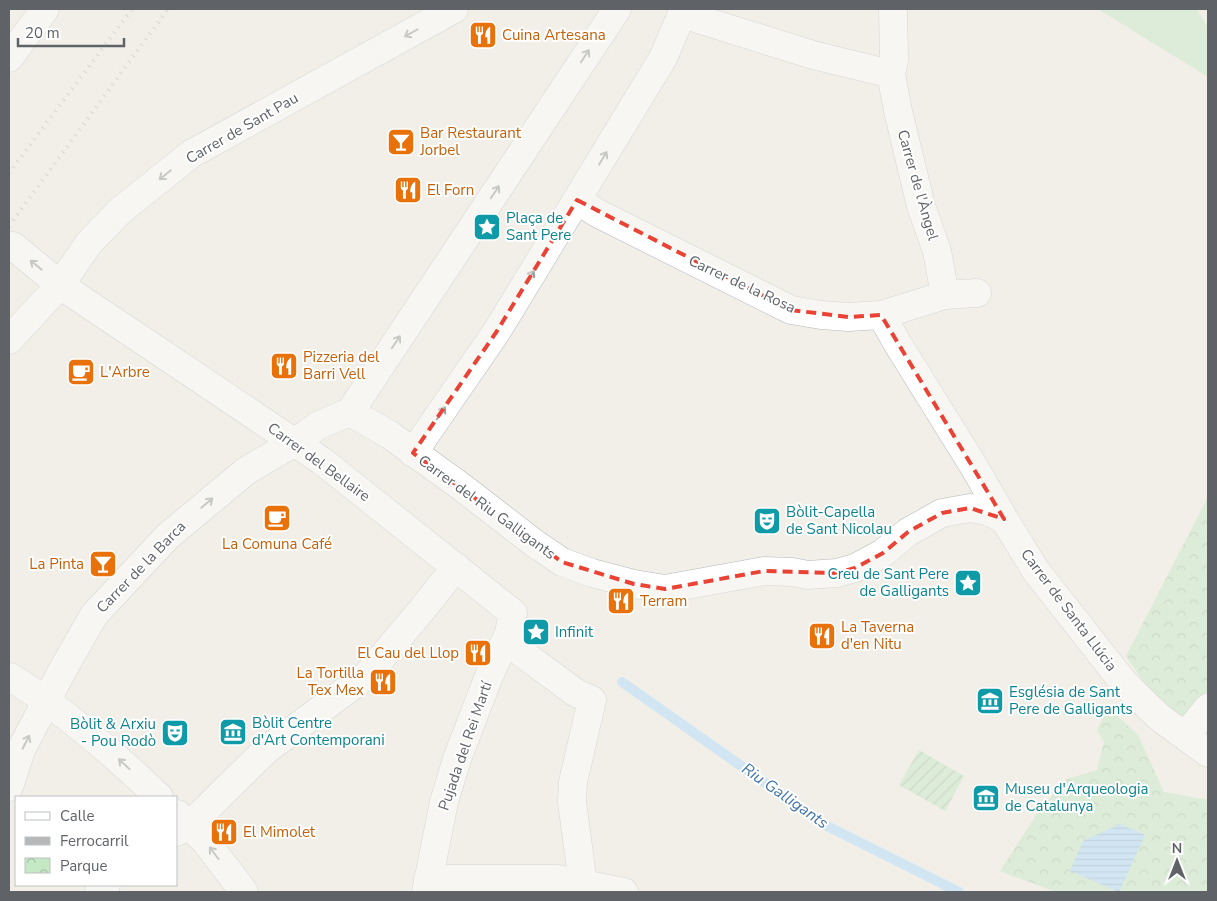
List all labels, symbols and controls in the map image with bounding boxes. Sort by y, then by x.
scale bar [18,15,124,47]
restaurant icon: Cuina Artesana [468,20,498,50]
text: 20 m [25,23,60,43]
place label: Cuina Artesana [502,25,606,45]
one-way arrow [405,28,419,38]
one-way arrow [580,50,590,64]
street label: Carrer de Sant Pau [182,88,302,168]
place label: Bar Restaurant Jorbel [419,123,522,160]
bar icon: Bar Restaurant Jorbel [386,127,416,157]
street label: Carrer de l'Àngel [893,127,943,243]
one-way arrow [598,152,608,166]
one-way arrow [159,170,172,181]
restaurant icon: El Forn [393,175,423,205]
place label: El Forn [427,180,474,200]
one-way arrow [491,185,501,199]
place label: Plaça de Sant Pere [506,208,571,245]
place icon: Plaça de Sant Pere [472,212,502,242]
street label: Carrer de la Rosa [685,250,799,318]
one-way arrow [30,260,43,271]
one-way arrow [525,270,535,284]
one-way arrow [391,335,401,349]
place label: Pizzeria del Barri Vell [303,347,380,384]
restaurant icon: Pizzeria del Barri Vell [269,351,299,381]
cafe icon: L'Arbre [66,357,96,387]
place label: L'Arbre [100,362,150,382]
one-way arrow [436,406,446,420]
street label: Carrer del Bellaire [264,418,374,506]
street label: Carrer del Riu Galligants [414,450,560,564]
one-way arrow [200,498,213,509]
place label: Bòlit-Capella de Sant Nicolau [786,502,892,539]
cafe icon: La Comuna Café [262,503,292,533]
theatre icon: Bòlit-Capella de Sant Nicolau [752,506,782,536]
street label: Carrer de la Barca [92,517,190,617]
place label: La Comuna Café [222,534,332,554]
street label: Carrer de Santa Llúcia [1016,545,1122,675]
bar icon: La Pinta [88,549,118,579]
place label: La Pinta [29,554,84,574]
place label: Creu de Sant Pere de Galligants [828,564,949,601]
place icon: Creu de Sant Pere de Galligants [953,568,983,598]
restaurant icon: Terram [606,586,636,616]
place label: Terram [640,591,687,611]
place icon: Infinit [521,617,551,647]
place label: La Taverna d'en Nitu [841,617,914,654]
restaurant icon: La Taverna d'en Nitu [807,621,837,651]
place label: Infinit [555,622,594,642]
restaurant icon: El Cau del Llop [463,638,493,668]
place label: El Cau del Llop [357,643,459,663]
place label: La Tortilla Tex Mex [296,663,364,700]
restaurant icon: La Tortilla Tex Mex [368,667,398,697]
street label: Pujada del Rei Martí [434,677,497,813]
place label: Església de Sant Pere de Galligants [1009,682,1133,719]
museum icon: Església de Sant Pere de Galligants [975,686,1005,716]
place label: Bòlit Centre d'Art Contemporani [252,713,385,750]
place label: Bòlit & Arxiu - Pou Rodò [70,714,156,751]
museum icon: Bòlit Centre d'Art Contemporani [218,717,248,747]
theatre icon: Bòlit & Arxiu - Pou Rodò [160,718,190,748]
one-way arrow [21,734,31,749]
one-way arrow [117,758,130,770]
water label: Riu Galligants [737,758,833,834]
place label: Museu d'Arqueologia de Catalunya [1005,779,1148,816]
museum icon: Museu d'Arqueologia de Catalunya [971,783,1001,813]
legend [15,796,178,886]
text: Calle [60,806,95,826]
restaurant icon: El Mimolet [209,817,239,847]
place label: El Mimolet [243,822,316,842]
text: Ferrocarril [60,831,129,851]
north arrow [1152,836,1202,886]
text: N [1172,839,1182,858]
one-way arrow [209,847,220,860]
text: Parque [60,856,108,876]

